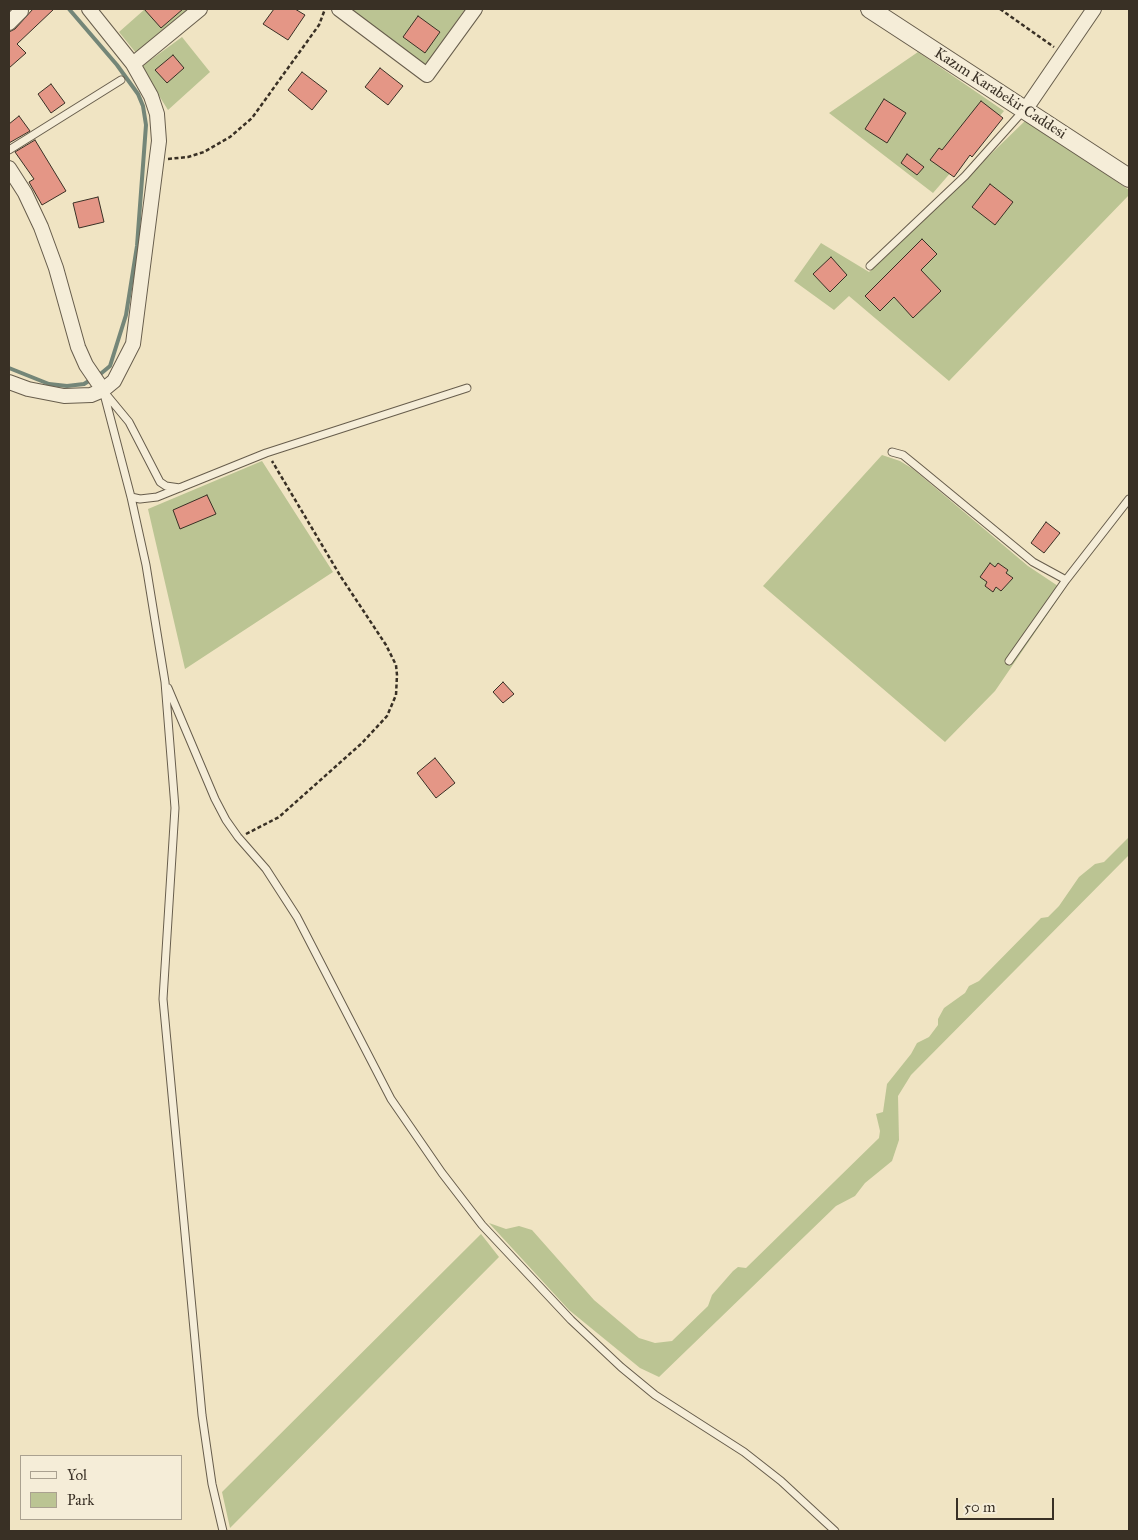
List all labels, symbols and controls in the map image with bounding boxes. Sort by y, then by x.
street label: Kazım Karabekir Caddesi [931,45,1069,143]
legend [20,1455,182,1520]
text: Yol [67,1466,87,1484]
scale bar [958,1488,1056,1520]
text: Park [67,1491,94,1509]
text: 50 m [964,1498,996,1516]

